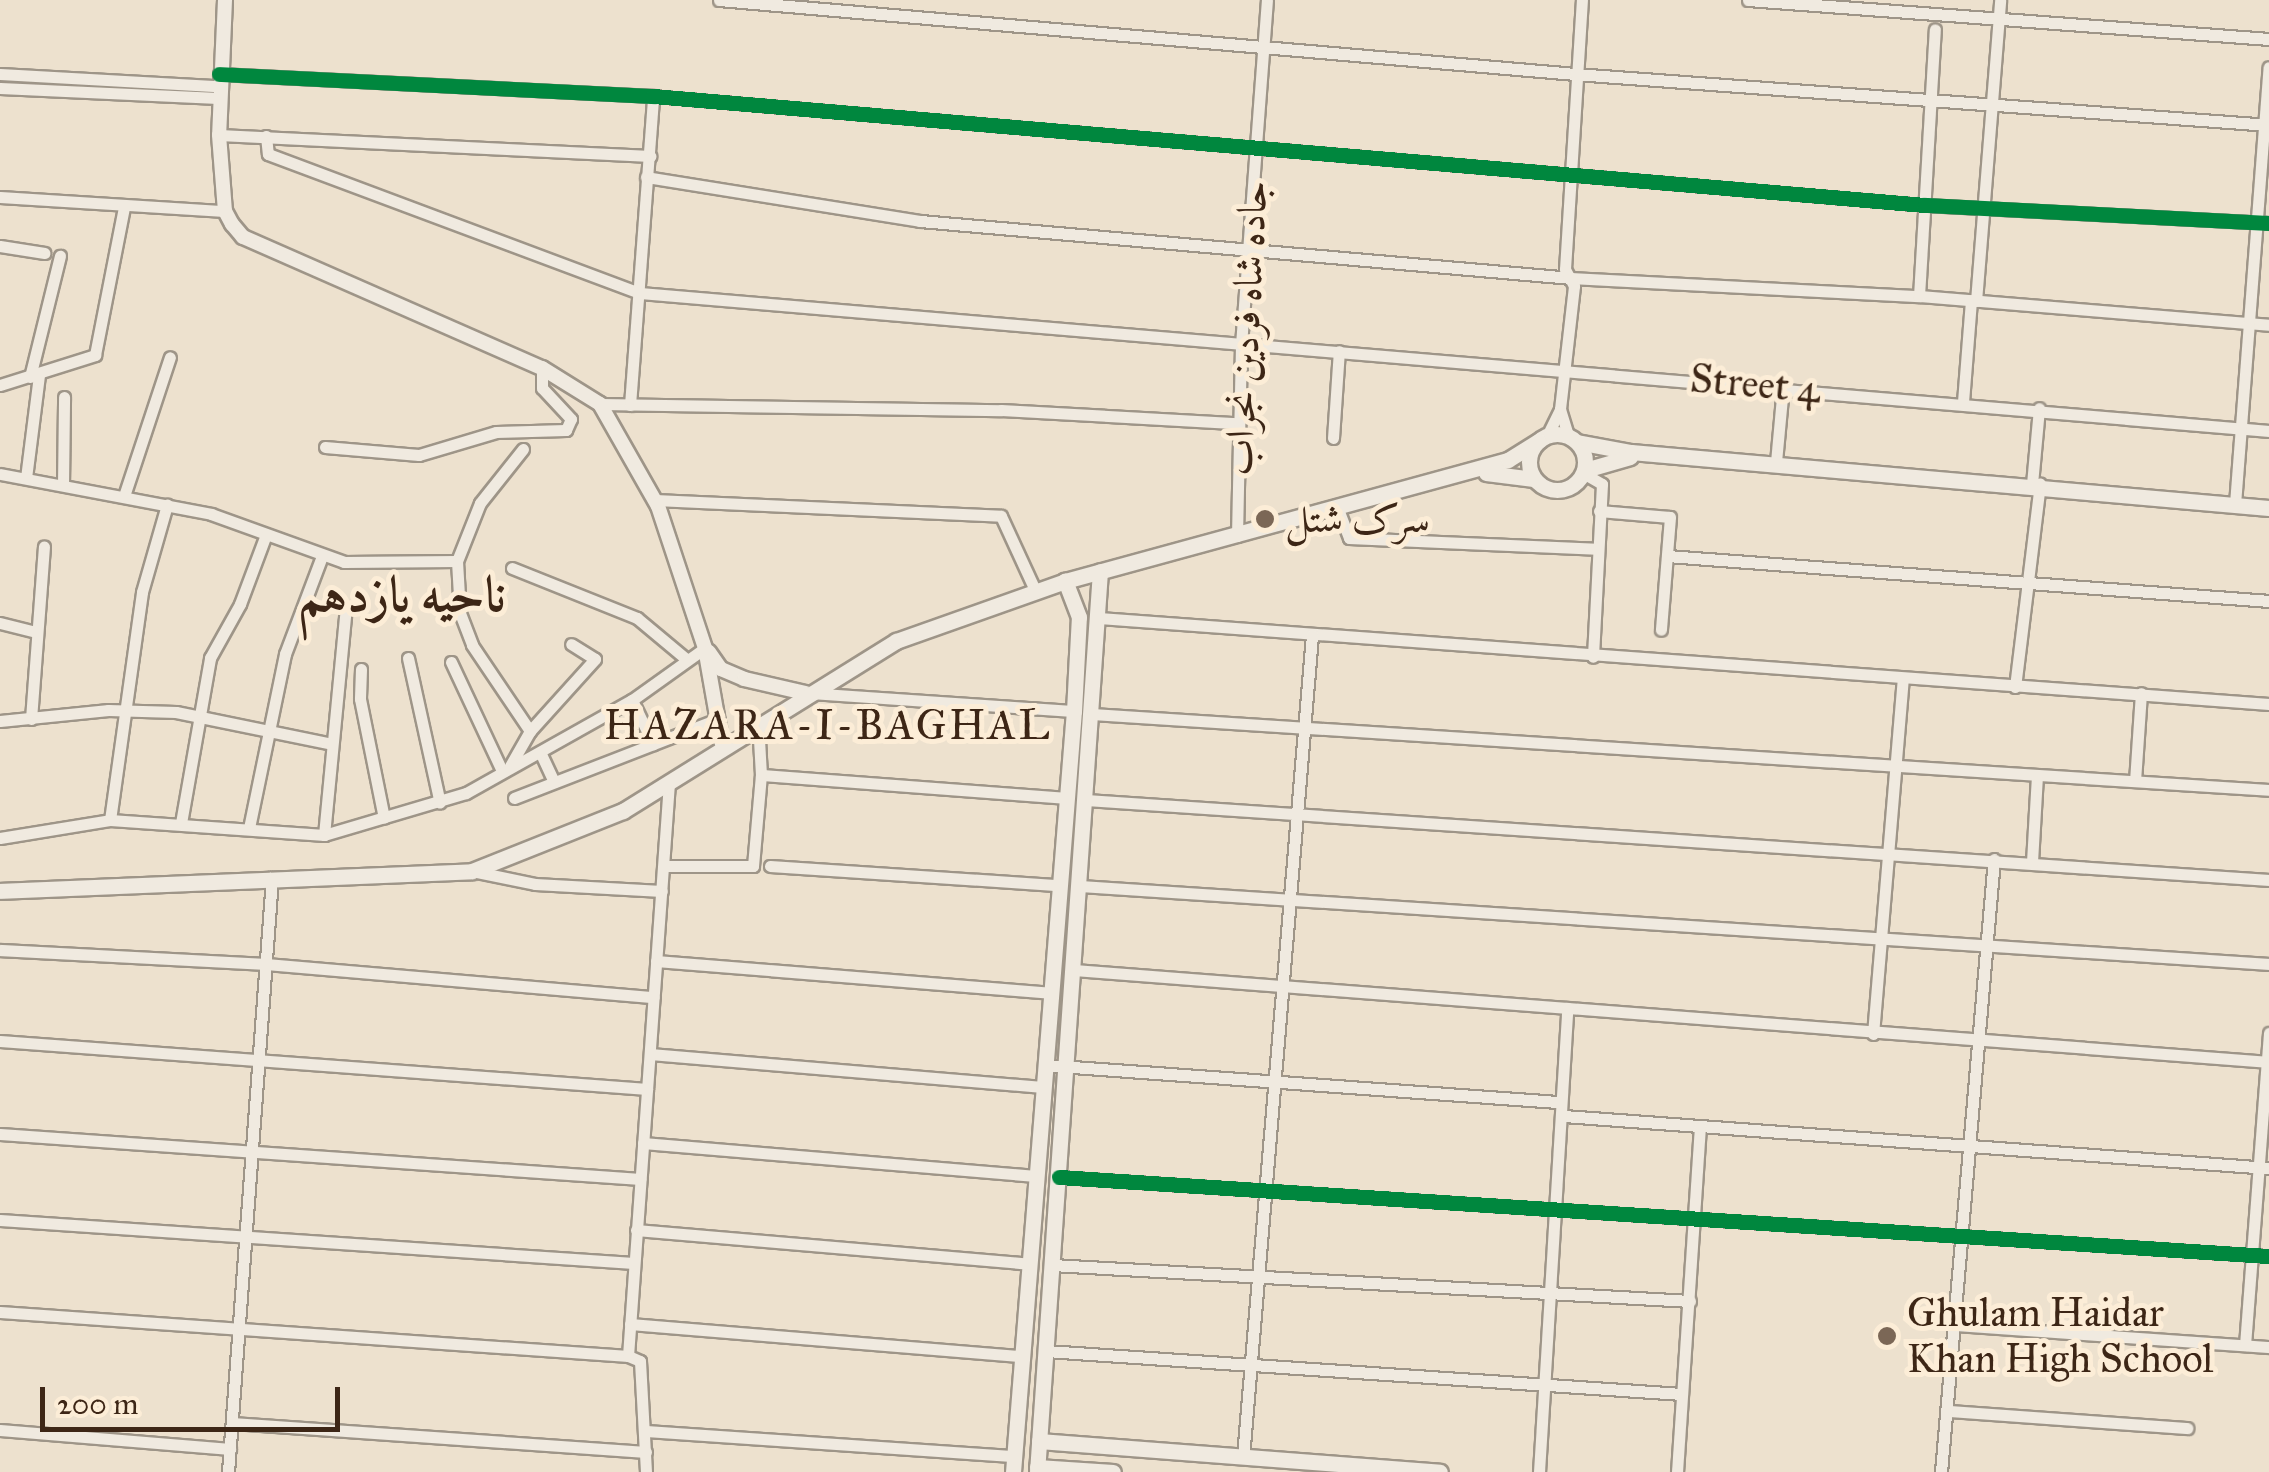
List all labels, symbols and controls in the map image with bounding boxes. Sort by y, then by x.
street label: جاده شاه فردین نجراب [1214,179,1278,477]
street label: Street 4 [1688,354,1822,414]
place label: سرک شتل [1285,495,1430,543]
marker: سرک شتل [1254,508,1276,530]
district label: ناحیه یازدهم [298,565,506,625]
district label: HAZARA-I-BAGHAL [604,700,1052,750]
place label: Ghulam Haidar Khan High School [1907,1289,2213,1383]
marker: Ghulam Haidar Khan High School [1876,1325,1898,1347]
scale bar [45,1367,345,1429]
text: 200 m [57,1386,138,1422]

